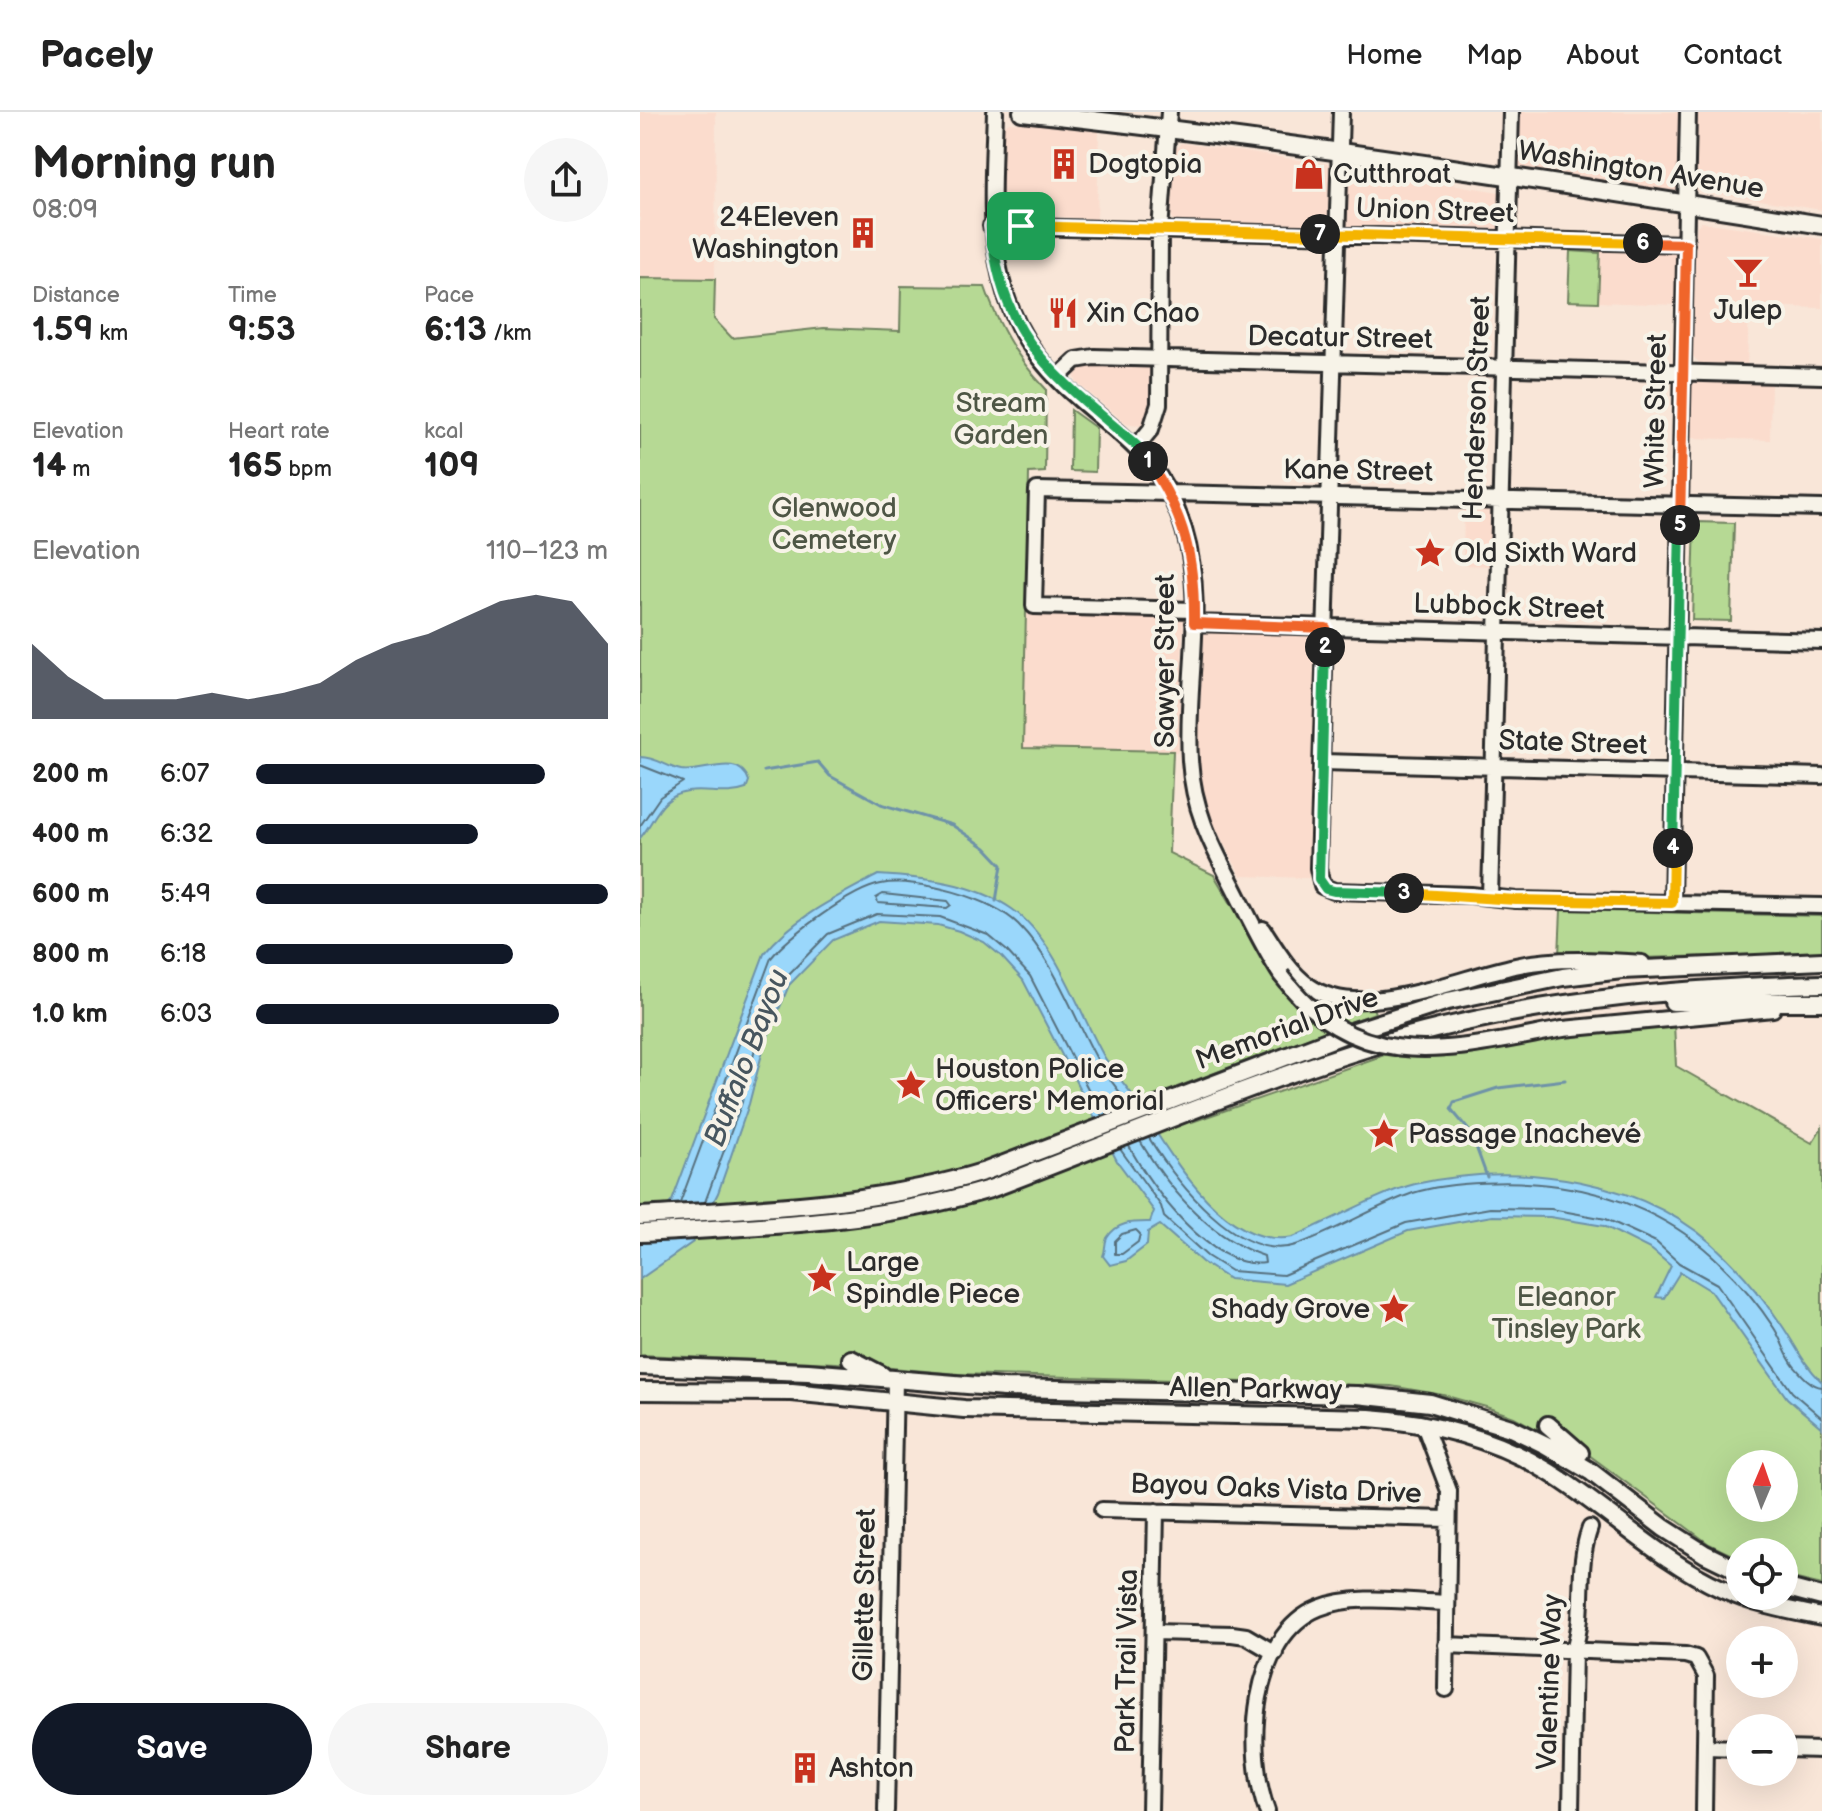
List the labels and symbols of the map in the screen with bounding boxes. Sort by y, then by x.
street label: Washington Avenue [1516,134,1766,206]
building icon: Dogtopia [1047,147,1081,181]
place label: Dogtopia [1088,148,1202,181]
shop icon: Cutthroat [1292,157,1326,191]
place label: Cutthroat [1333,158,1451,191]
pin [987,192,1055,260]
street label: Union Street [1355,192,1515,230]
place label: 24Eleven Washington [692,201,839,266]
pin: 7 [1300,214,1340,254]
building icon: 24Eleven Washington [846,216,880,250]
pin: 6 [1623,223,1663,263]
bar icon: Julep [1731,255,1765,289]
place label: Julep [1713,294,1783,327]
street label: Henderson Street [1457,295,1497,521]
restaurant icon: Xin Chao [1046,296,1080,330]
place label: Xin Chao [1086,297,1200,330]
street label: Decatur Street [1247,320,1433,356]
street label: White Street [1638,333,1674,489]
park label: Stream Garden [954,387,1048,452]
pin: 1 [1128,441,1168,481]
street label: Kane Street [1283,453,1434,489]
park label: Glenwood Cemetery [771,492,897,557]
pin: 5 [1660,505,1700,545]
place icon: Old Sixth Ward [1413,536,1447,570]
place label: Old Sixth Ward [1454,537,1637,570]
street label: Sawyer Street [1149,574,1182,748]
street label: Lubbock Street [1413,587,1606,627]
pin: 2 [1305,627,1345,667]
street label: State Street [1498,724,1648,762]
pin: 4 [1653,828,1693,868]
pin: 3 [1384,873,1424,913]
water label: Buffalo Bayou [697,964,797,1152]
street label: Memorial Drive [1191,981,1383,1077]
place label: Houston Police Officers' Memorial [935,1053,1164,1118]
place icon: Houston Police Officers' Memorial [894,1068,928,1102]
place icon: Passage Inachevé [1367,1117,1401,1151]
place label: Passage Inachevé [1408,1118,1642,1151]
place label: Large Spindle Piece [846,1246,1020,1311]
place icon: Large Spindle Piece [805,1261,839,1295]
park label: Eleanor Tinsley Park [1492,1281,1641,1346]
place icon: Shady Grove [1377,1292,1411,1326]
place label: Shady Grove [1211,1293,1370,1326]
street label: Allen Parkway [1169,1371,1343,1407]
north arrow [1726,1450,1798,1522]
street label: Bayou Oaks Vista Drive [1130,1467,1422,1511]
street label: Gillette Street [847,1508,883,1682]
street label: Park Trail Vista [1109,1568,1145,1754]
street label: Valentine Way [1530,1593,1570,1770]
building icon: Ashton [788,1751,822,1785]
place label: Ashton [829,1752,914,1785]

